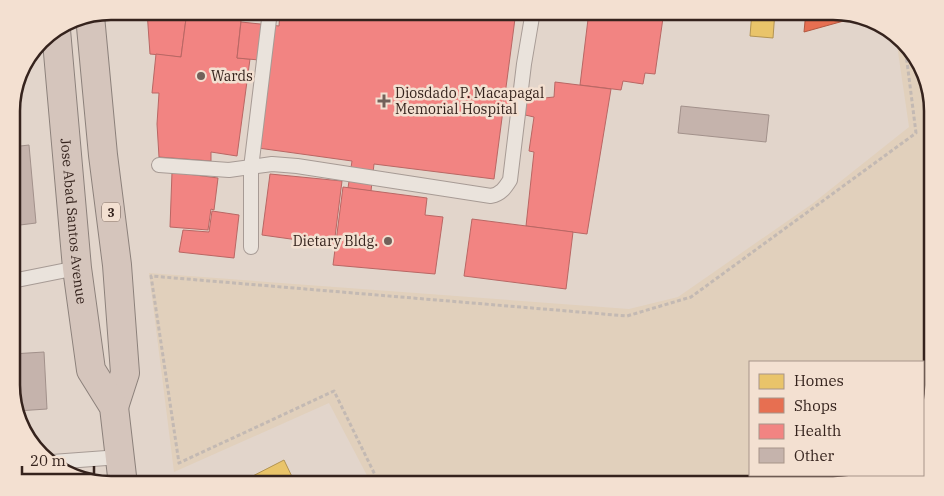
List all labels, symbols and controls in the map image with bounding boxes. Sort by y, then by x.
place label: Wards [211,67,253,85]
marker: Wards [195,70,207,82]
place label: Diosdado P. Macapagal Memorial Hospital [395,84,544,118]
marker: Diosdado P. Macapagal Memorial Hospital [377,94,391,108]
street label: Jose Abad Santos Avenue [57,138,91,305]
road number: 3 [102,202,120,222]
place label: Dietary Bldg. [293,232,378,250]
marker: Dietary Bldg. [382,235,394,247]
legend [749,361,924,476]
text: Homes [794,371,844,390]
text: Shops [794,396,837,415]
text: Health [794,421,841,440]
scale bar [22,444,95,476]
text: Other [794,446,834,465]
text: 20 m [30,451,66,470]

